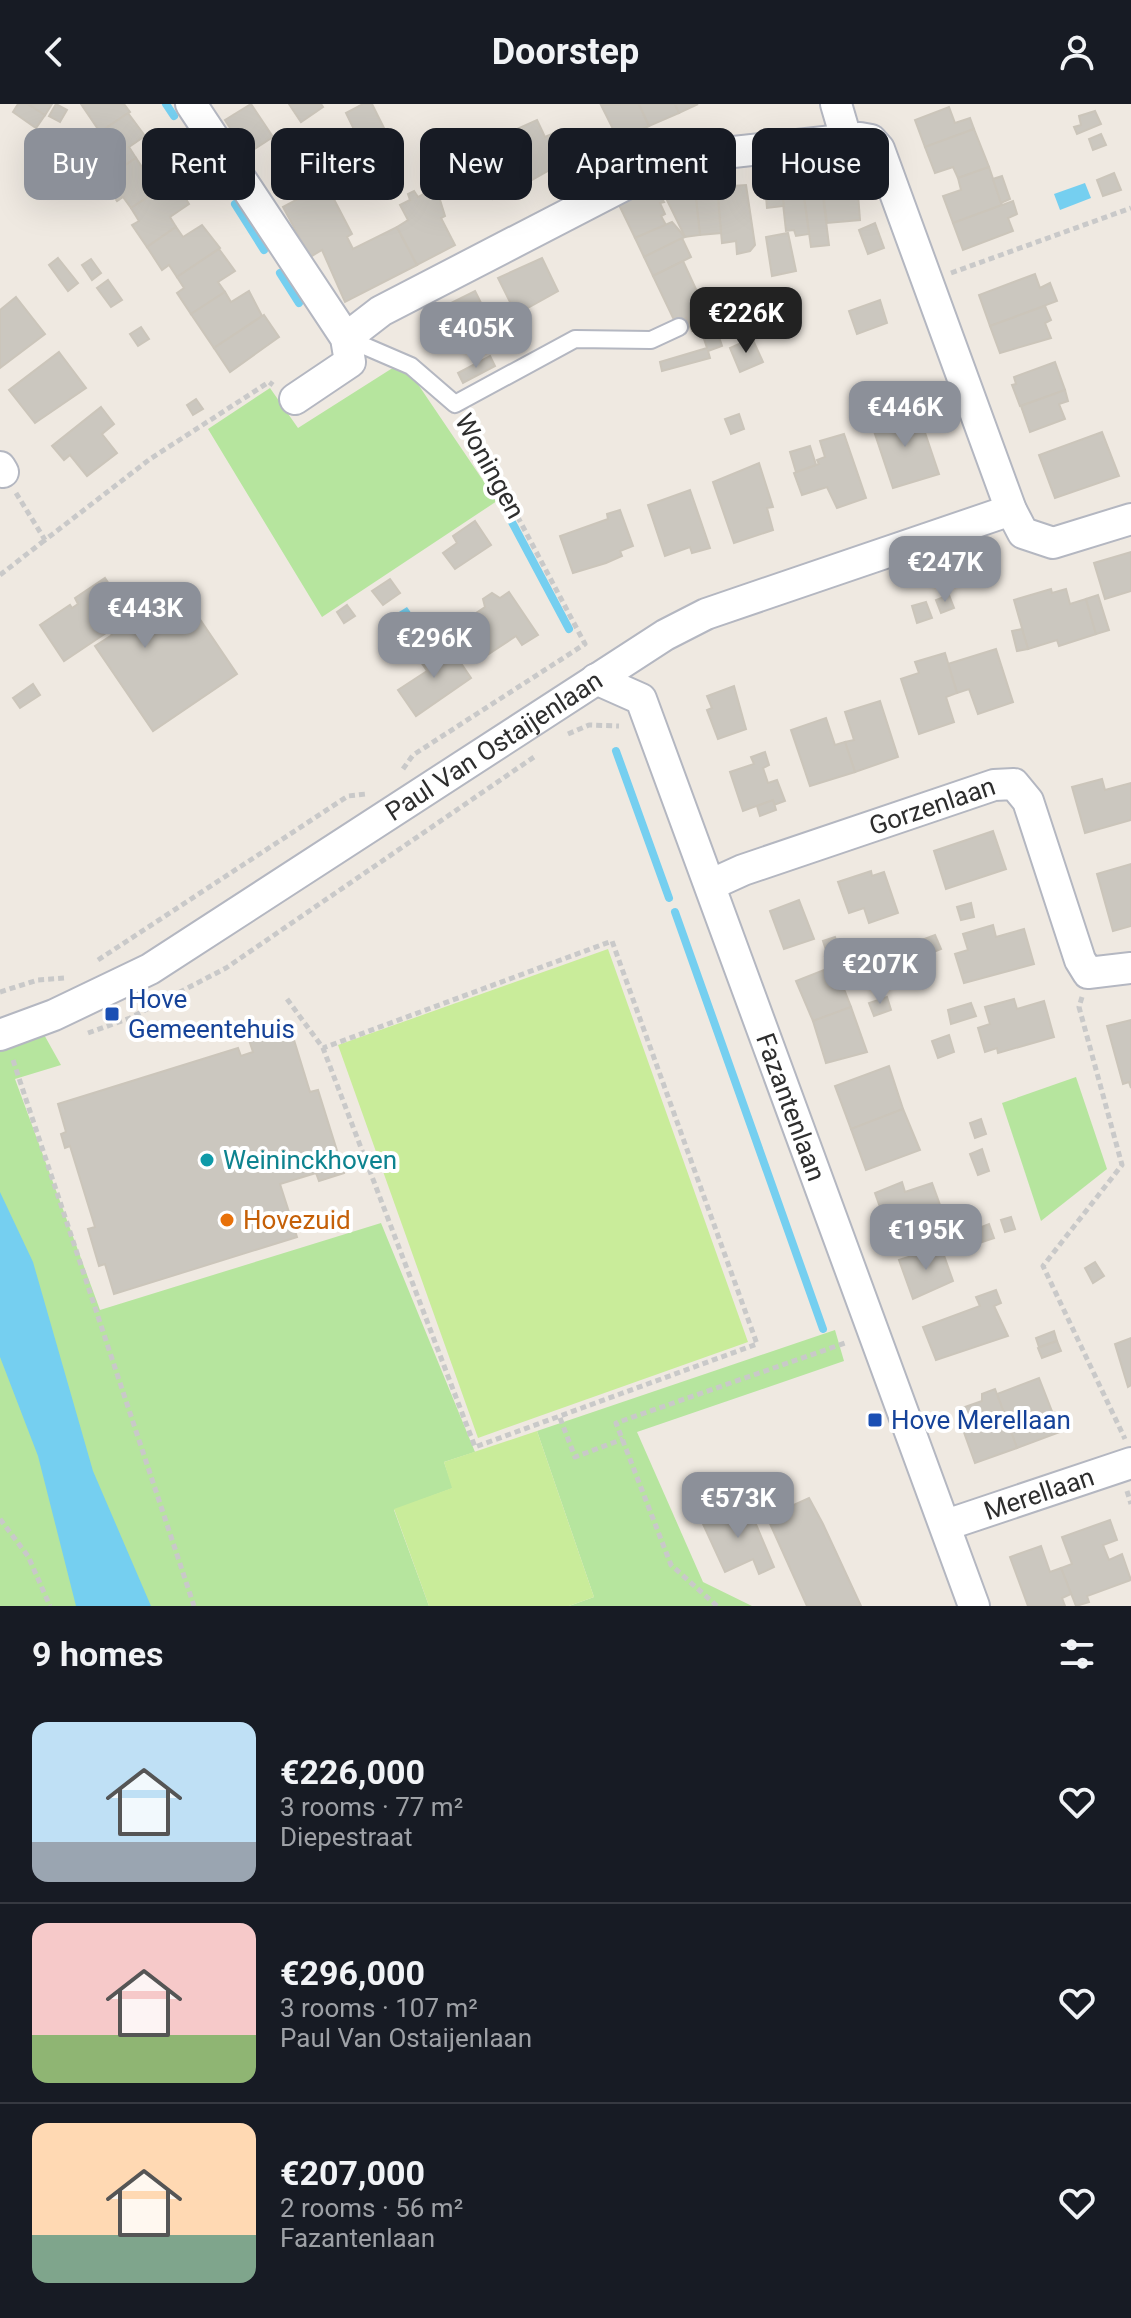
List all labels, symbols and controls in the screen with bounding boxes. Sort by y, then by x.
icon: back [32,30,76,74]
icon: person [1055,30,1099,74]
text: Doorstep [492,31,639,73]
chip: Buy [24,128,126,200]
chip: Rent [142,128,255,200]
chip: Filters [271,128,404,200]
chip: New [420,128,532,200]
chip: Apartment [548,128,736,200]
chip: House [752,128,889,200]
pin: €226K [690,287,802,355]
text: €226K [708,298,784,328]
pin: €405K [420,302,532,370]
text: €405K [438,313,514,343]
pin: €446K [849,381,961,449]
text: €446K [867,392,943,422]
street label: Woningen [449,408,531,524]
pin: €247K [889,536,1001,604]
text: €247K [907,547,983,577]
pin: €443K [89,582,201,650]
text: €443K [107,593,183,623]
pin: €296K [378,612,490,680]
text: €296K [396,623,472,653]
street label: Paul Van Ostaijenlaan [380,665,608,827]
street label: Gorzenlaan [865,771,999,841]
pin: €207K [824,938,936,1006]
text: €207K [842,949,918,979]
place label: Hove Gemeentehuis [128,984,295,1044]
marker: Hove Gemeentehuis [103,1005,121,1023]
street label: Fazantenlaan [750,1029,832,1185]
place label: Weininckhoven [223,1145,397,1175]
marker: Weininckhoven [198,1151,216,1169]
pin: €195K [870,1204,982,1272]
place label: Hovezuid [243,1205,351,1235]
marker: Hovezuid [218,1211,236,1229]
text: €195K [888,1215,964,1245]
place label: Hove Merellaan [891,1405,1071,1435]
marker: Hove Merellaan [866,1411,884,1429]
street label: Merellaan [980,1461,1098,1526]
pin: €573K [682,1472,794,1540]
text: €573K [700,1483,776,1513]
icon: filters [1055,1632,1099,1676]
text: 9 homes [32,1634,163,1674]
text: €226,000 [280,1752,425,1792]
icon: home [96,1754,192,1850]
icon: heart [1055,1780,1099,1824]
text: 3 rooms · 77 m² [280,1792,463,1822]
text: Diepestraat [280,1822,413,1852]
text: €296,000 [280,1953,425,1993]
icon: home [96,1955,192,2051]
icon: heart [1055,1981,1099,2025]
text: 3 rooms · 107 m² [280,1993,478,2023]
text: Paul Van Ostaijenlaan [280,2023,532,2053]
text: €207,000 [280,2153,425,2193]
icon: home [96,2155,192,2251]
icon: heart [1055,2181,1099,2225]
text: 2 rooms · 56 m² [280,2193,463,2223]
text: Fazantenlaan [280,2223,435,2253]

